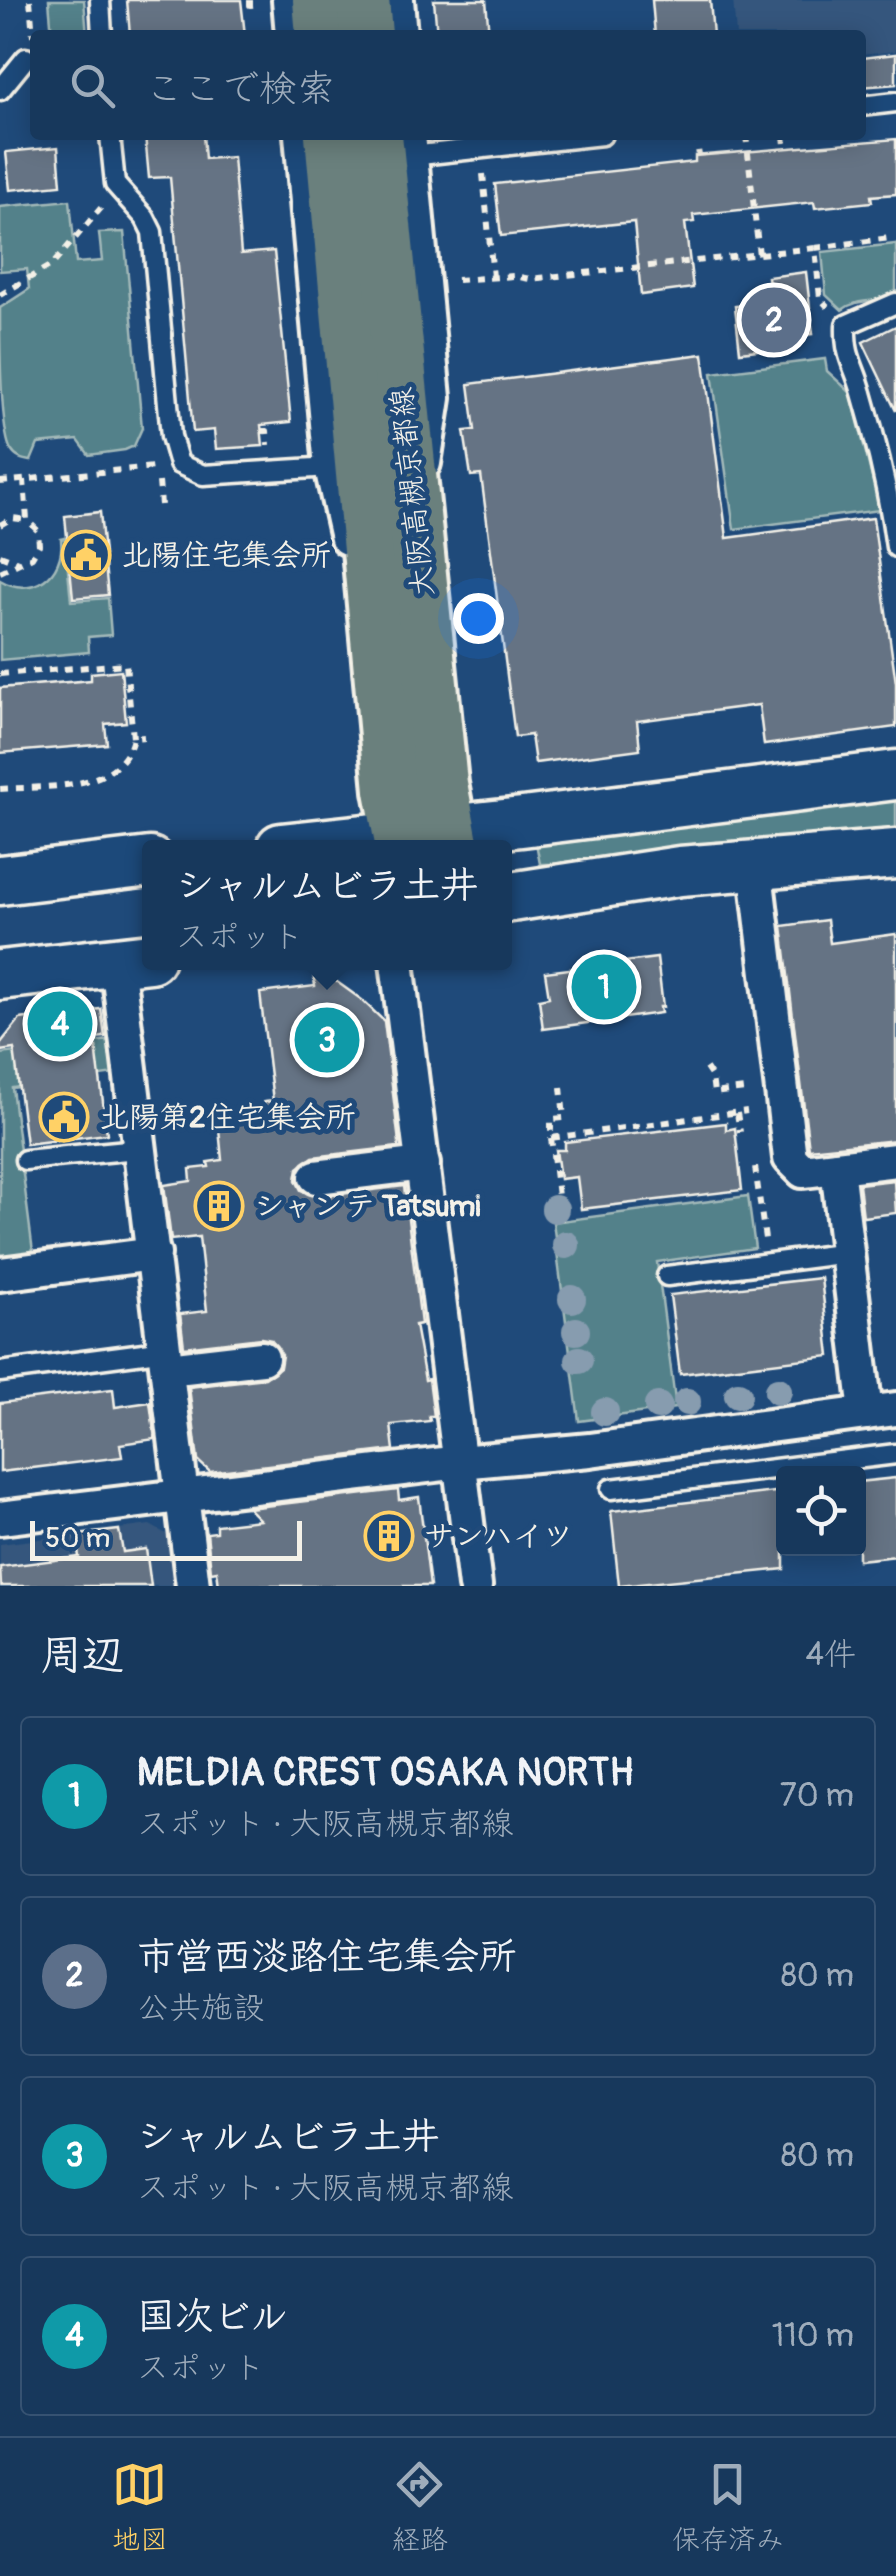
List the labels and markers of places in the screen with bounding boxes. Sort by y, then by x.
pin: 2 [742,282,806,358]
public building icon: 北陽住宅集会所 [60,529,112,581]
place label: 北陽住宅集会所 [121,537,331,574]
pin: 1 [572,950,636,1024]
pin: 4 [28,986,92,1062]
pin: 3 [294,1002,360,1078]
public building icon: 北陽第2住宅集会所 [38,1091,90,1143]
place label: 北陽第2住宅集会所 [99,1099,356,1136]
building icon: シャンテ Tatsumi [193,1180,245,1232]
place label: シャンテ Tatsumi [254,1188,481,1225]
building icon: サンハイツ [363,1510,415,1562]
place label: サンハイツ [424,1518,573,1555]

